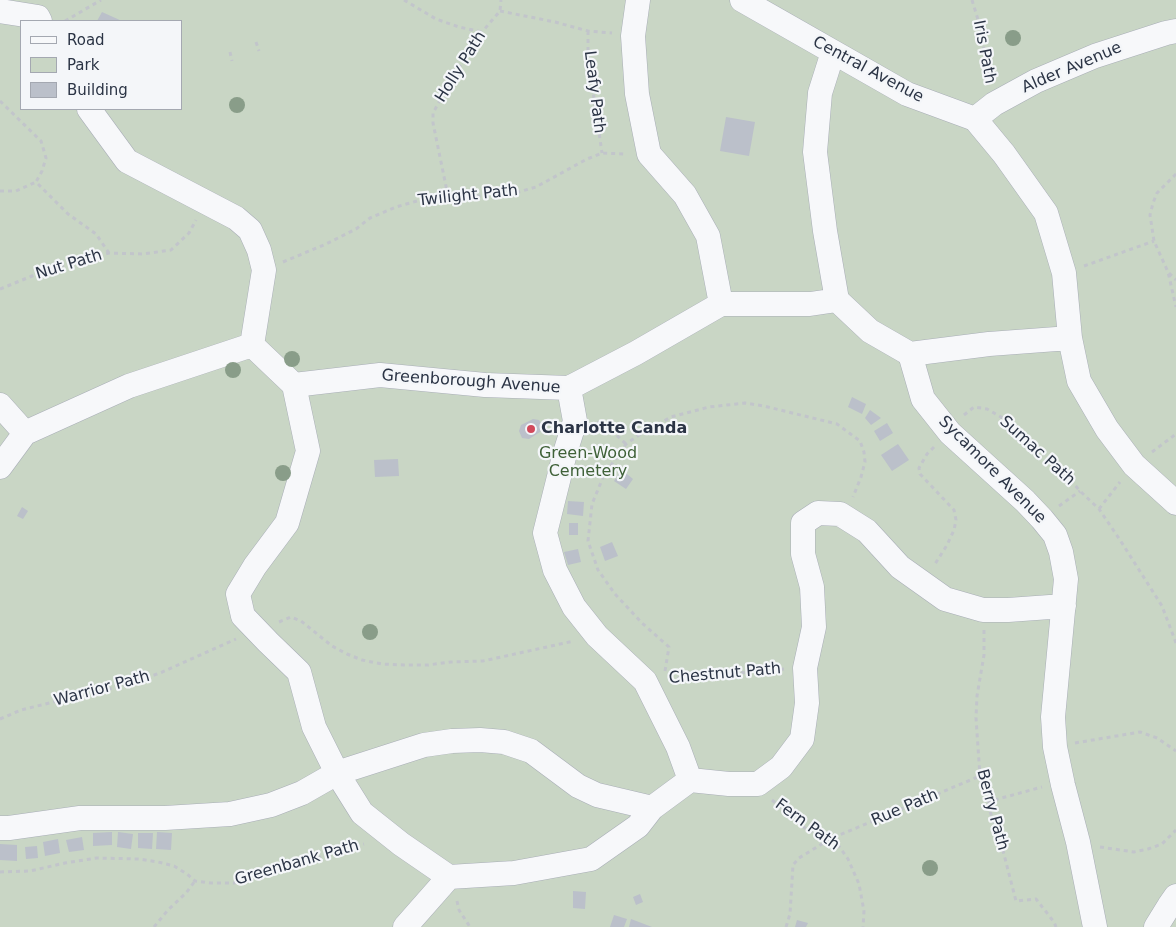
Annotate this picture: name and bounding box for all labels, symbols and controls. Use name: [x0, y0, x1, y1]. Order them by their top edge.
street label: Iris Path: [968, 19, 1000, 85]
legend: [20, 20, 182, 110]
street label: Holly Path: [432, 28, 490, 106]
text: Road: [67, 31, 105, 49]
street label: Central Avenue: [809, 33, 927, 107]
street label: Alder Avenue: [1019, 38, 1125, 98]
street label: Leafy Path: [579, 49, 609, 135]
text: Park: [67, 56, 99, 74]
text: Building: [67, 81, 128, 99]
street label: Twilight Path: [417, 181, 519, 211]
street label: Nut Path: [33, 246, 105, 284]
street label: Greenborough Avenue: [381, 366, 561, 398]
street label: Sycamore Avenue: [934, 412, 1050, 528]
street label: Sumac Path: [995, 412, 1079, 490]
place label: Charlotte Canda: [541, 419, 687, 439]
marker: Charlotte Canda: [525, 423, 537, 435]
park label: Green-Wood Cemetery: [539, 444, 637, 482]
street label: Chestnut Path: [668, 660, 782, 688]
street label: Warrior Path: [52, 667, 152, 711]
street label: Berry Path: [972, 767, 1012, 853]
street label: Rue Path: [869, 785, 941, 831]
street label: Fern Path: [771, 795, 843, 855]
street label: Greenbank Path: [233, 836, 361, 890]

